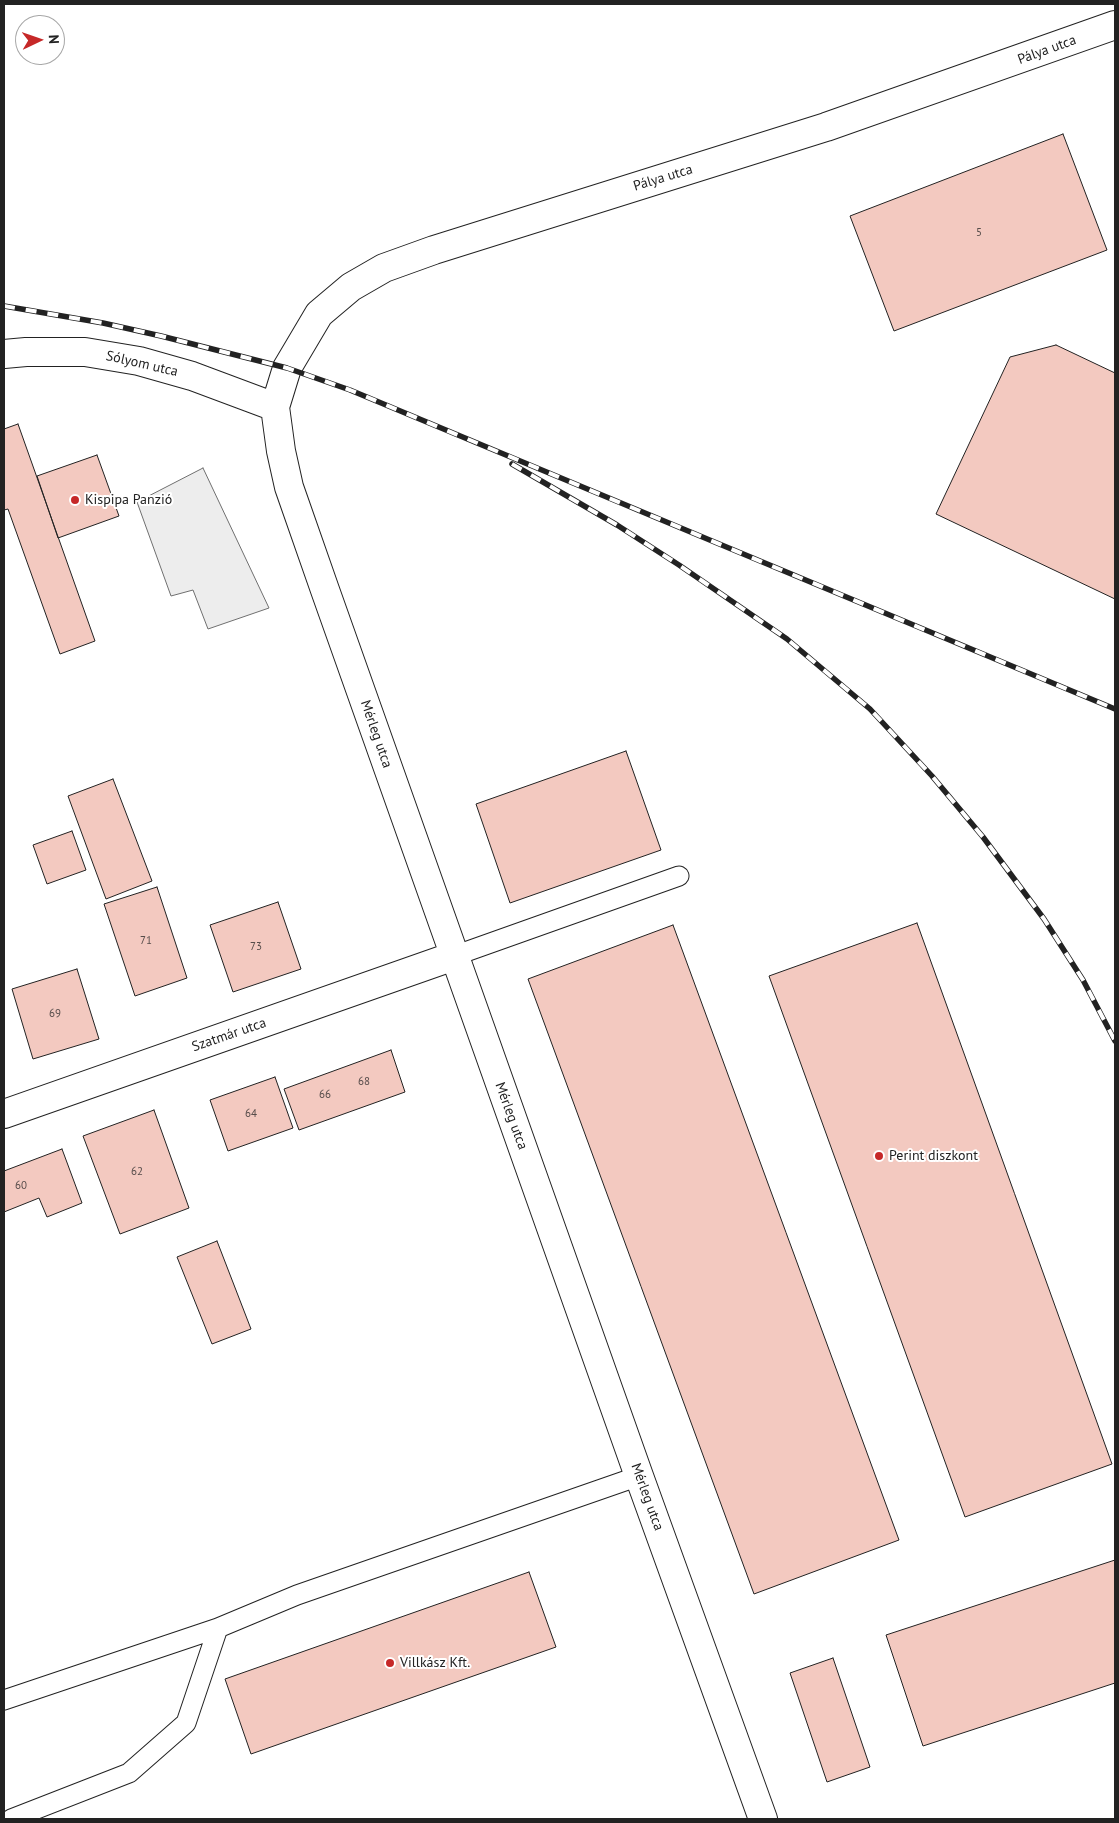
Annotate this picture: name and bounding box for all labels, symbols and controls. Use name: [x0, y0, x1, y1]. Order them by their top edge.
north arrow: [15, 15, 65, 65]
street label: Pálya utca: [1015, 32, 1079, 68]
text: N: [45, 34, 63, 44]
street label: Pálya utca: [631, 161, 695, 195]
house number: 5: [976, 226, 982, 240]
street label: Sólyom utca: [104, 348, 180, 380]
place label: Kispipa Panzió: [85, 492, 172, 508]
marker: Kispipa Panzió: [69, 494, 81, 506]
street label: Mérleg utca: [357, 698, 395, 770]
house number: 71: [140, 934, 152, 948]
house number: 73: [250, 940, 262, 954]
house number: 69: [49, 1007, 61, 1021]
street label: Szatmár utca: [190, 1014, 268, 1056]
house number: 68: [358, 1075, 370, 1089]
street label: Mérleg utca: [491, 1080, 531, 1152]
house number: 66: [319, 1088, 331, 1102]
house number: 64: [245, 1107, 257, 1121]
place label: Perint diszkont: [889, 1148, 978, 1164]
marker: Perint diszkont: [873, 1150, 885, 1162]
house number: 62: [131, 1165, 143, 1179]
house number: 60: [15, 1179, 27, 1193]
street label: Mérleg utca: [627, 1461, 667, 1533]
place label: Villkász Kft.: [400, 1655, 470, 1671]
marker: Villkász Kft.: [384, 1657, 396, 1669]

